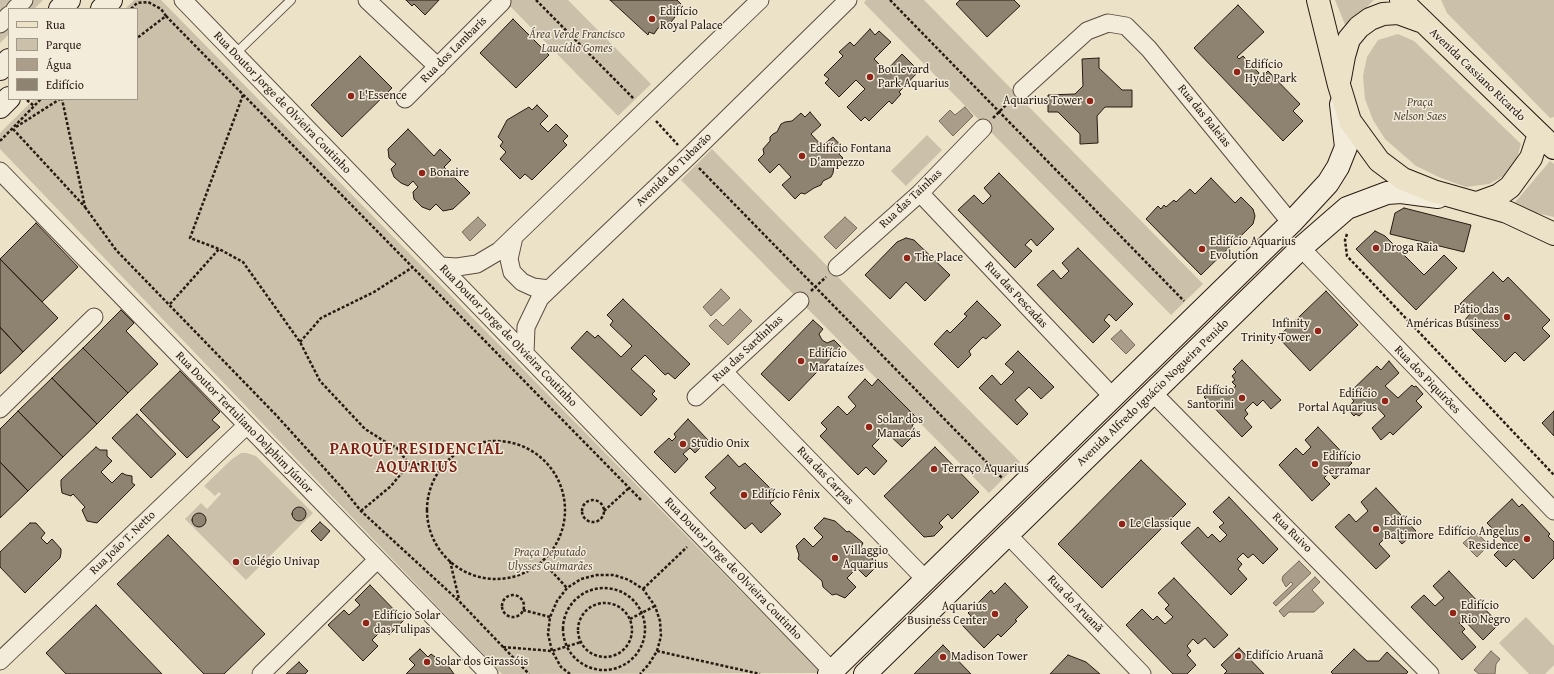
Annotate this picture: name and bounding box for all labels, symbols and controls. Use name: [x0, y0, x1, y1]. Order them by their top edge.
place label: Edifício Royal Palace: [660, 5, 723, 33]
legend: [8, 8, 138, 100]
street label: Rua dos Lambaris: [418, 14, 490, 86]
marker: Edifício Royal Palace: [647, 14, 657, 24]
text: Rua: [46, 16, 65, 33]
street label: Avenida Cassiano Ricardo: [1426, 25, 1528, 125]
park label: Área Verde Francisco Laucídio Gomes: [529, 28, 625, 56]
street label: Rua Doutor Jorge de Olvieira Coutinho: [210, 29, 354, 177]
text: Parque: [46, 36, 81, 53]
text: Água: [46, 56, 71, 73]
place label: Edifício Hyde Park: [1245, 58, 1297, 86]
place label: Boulevard Park Aquarius: [878, 63, 949, 91]
marker: Edifício Hyde Park: [1232, 67, 1242, 77]
marker: Boulevard Park Aquarius: [865, 72, 875, 82]
text: Edifício: [46, 76, 84, 93]
street label: Rua das Baleias: [1174, 82, 1234, 150]
place label: L'Essence: [359, 89, 407, 103]
marker: L'Essence: [346, 91, 356, 101]
place label: Aquarius Tower: [1003, 94, 1082, 108]
marker: Aquarius Tower: [1085, 96, 1095, 106]
park label: Praça Nelson Saes: [1393, 96, 1447, 124]
street label: Avenida do Tubarão: [633, 130, 715, 210]
place label: Edifício Fontana D'ampezzo: [810, 142, 891, 170]
marker: Edifício Fontana D'ampezzo: [797, 151, 807, 161]
place label: Bonaire: [430, 166, 469, 180]
street label: Rua das Tainhas: [877, 166, 945, 232]
marker: Bonaire: [417, 168, 427, 178]
place label: Edifício Aquarius Evolution: [1210, 235, 1296, 263]
place label: Droga Raia: [1384, 241, 1438, 255]
marker: Droga Raia: [1371, 243, 1381, 253]
marker: Edifício Aquarius Evolution: [1197, 244, 1207, 254]
place label: The Place: [915, 251, 963, 265]
marker: The Place: [902, 253, 912, 263]
street label: Rua das Pescadas: [981, 259, 1051, 331]
street label: Rua Doutor Jorge de Olvieira Coutinho: [436, 262, 580, 410]
place label: Pátio das Américas Business: [1406, 303, 1499, 331]
marker: Pátio das Américas Business: [1502, 312, 1512, 322]
street label: Rua das Sardinhas: [710, 313, 786, 385]
street label: Avenida Alfredo Ignácio Nogueira Penido: [1074, 316, 1232, 470]
place label: Infinity Trinity Tower: [1241, 317, 1310, 345]
marker: Infinity Trinity Tower: [1313, 326, 1323, 336]
street label: Rua dos Piquirões: [1391, 343, 1463, 417]
place label: Edifício Marataízes: [809, 347, 864, 375]
street label: Rua Doutor Tertuliano Delphim Júnior: [172, 349, 316, 497]
marker: Edifício Marataízes: [796, 356, 806, 366]
place label: Edifício Santorini: [1187, 384, 1234, 412]
place label: Edifício Portal Aquarius: [1298, 387, 1377, 415]
marker: Edifício Santorini: [1237, 393, 1247, 403]
marker: Edifício Portal Aquarius: [1380, 396, 1390, 406]
place label: Solar dos Manacás: [877, 413, 923, 441]
marker: Solar dos Manacás: [864, 422, 874, 432]
place label: Studio Onix: [691, 437, 750, 451]
marker: Studio Onix: [678, 439, 688, 449]
district label: PARQUE RESIDENCIAL AQUARIUS: [330, 440, 504, 478]
street label: Rua das Carpas: [794, 444, 856, 508]
place label: Edifício Serramar: [1323, 450, 1370, 478]
marker: Edifício Serramar: [1310, 459, 1320, 469]
place label: Terraço Aquarius: [942, 462, 1029, 476]
marker: Terraço Aquarius: [929, 464, 939, 474]
place label: Edifício Fênix: [752, 488, 820, 502]
marker: Edifício Fênix: [739, 490, 749, 500]
street label: Rua Doutor Jorge de Olvieira Coutinho: [661, 495, 805, 643]
street label: Rua João T. Netto: [87, 508, 159, 578]
street label: Rua Ruivo: [1269, 510, 1315, 556]
place label: Edifício Baltimore: [1384, 515, 1434, 543]
place label: Le Classique: [1130, 517, 1191, 531]
marker: Le Classique: [1117, 519, 1127, 529]
marker: Edifício Baltimore: [1371, 524, 1381, 534]
place label: Edifício Angelus Residence: [1438, 525, 1519, 553]
marker: Edifício Angelus Residence: [1522, 534, 1532, 544]
place label: Villaggio Aquarius: [843, 544, 888, 572]
park label: Praça Deputado Ulysses Guimarães: [507, 546, 593, 574]
marker: Villaggio Aquarius: [830, 553, 840, 563]
place label: Colégio Univap: [244, 555, 320, 569]
marker: Colégio Univap: [231, 557, 241, 567]
street label: Rua do Aruanã: [1044, 572, 1106, 636]
place label: Edifício Rio Negro: [1461, 599, 1510, 627]
place label: Aquarius Business Center: [907, 600, 987, 628]
marker: Edifício Rio Negro: [1448, 608, 1458, 618]
place label: Edifício Solar das Tulipas: [374, 609, 440, 637]
marker: Aquarius Business Center: [990, 609, 1000, 619]
marker: Edifício Solar das Tulipas: [361, 618, 371, 628]
place label: Edifício Aruanã: [1246, 649, 1323, 663]
place label: Madison Tower: [951, 650, 1028, 664]
marker: Edifício Aruanã: [1233, 651, 1243, 661]
marker: Madison Tower: [938, 652, 948, 662]
place label: Solar dos Girassóis: [435, 655, 528, 669]
marker: Solar dos Girassóis: [422, 657, 432, 667]

